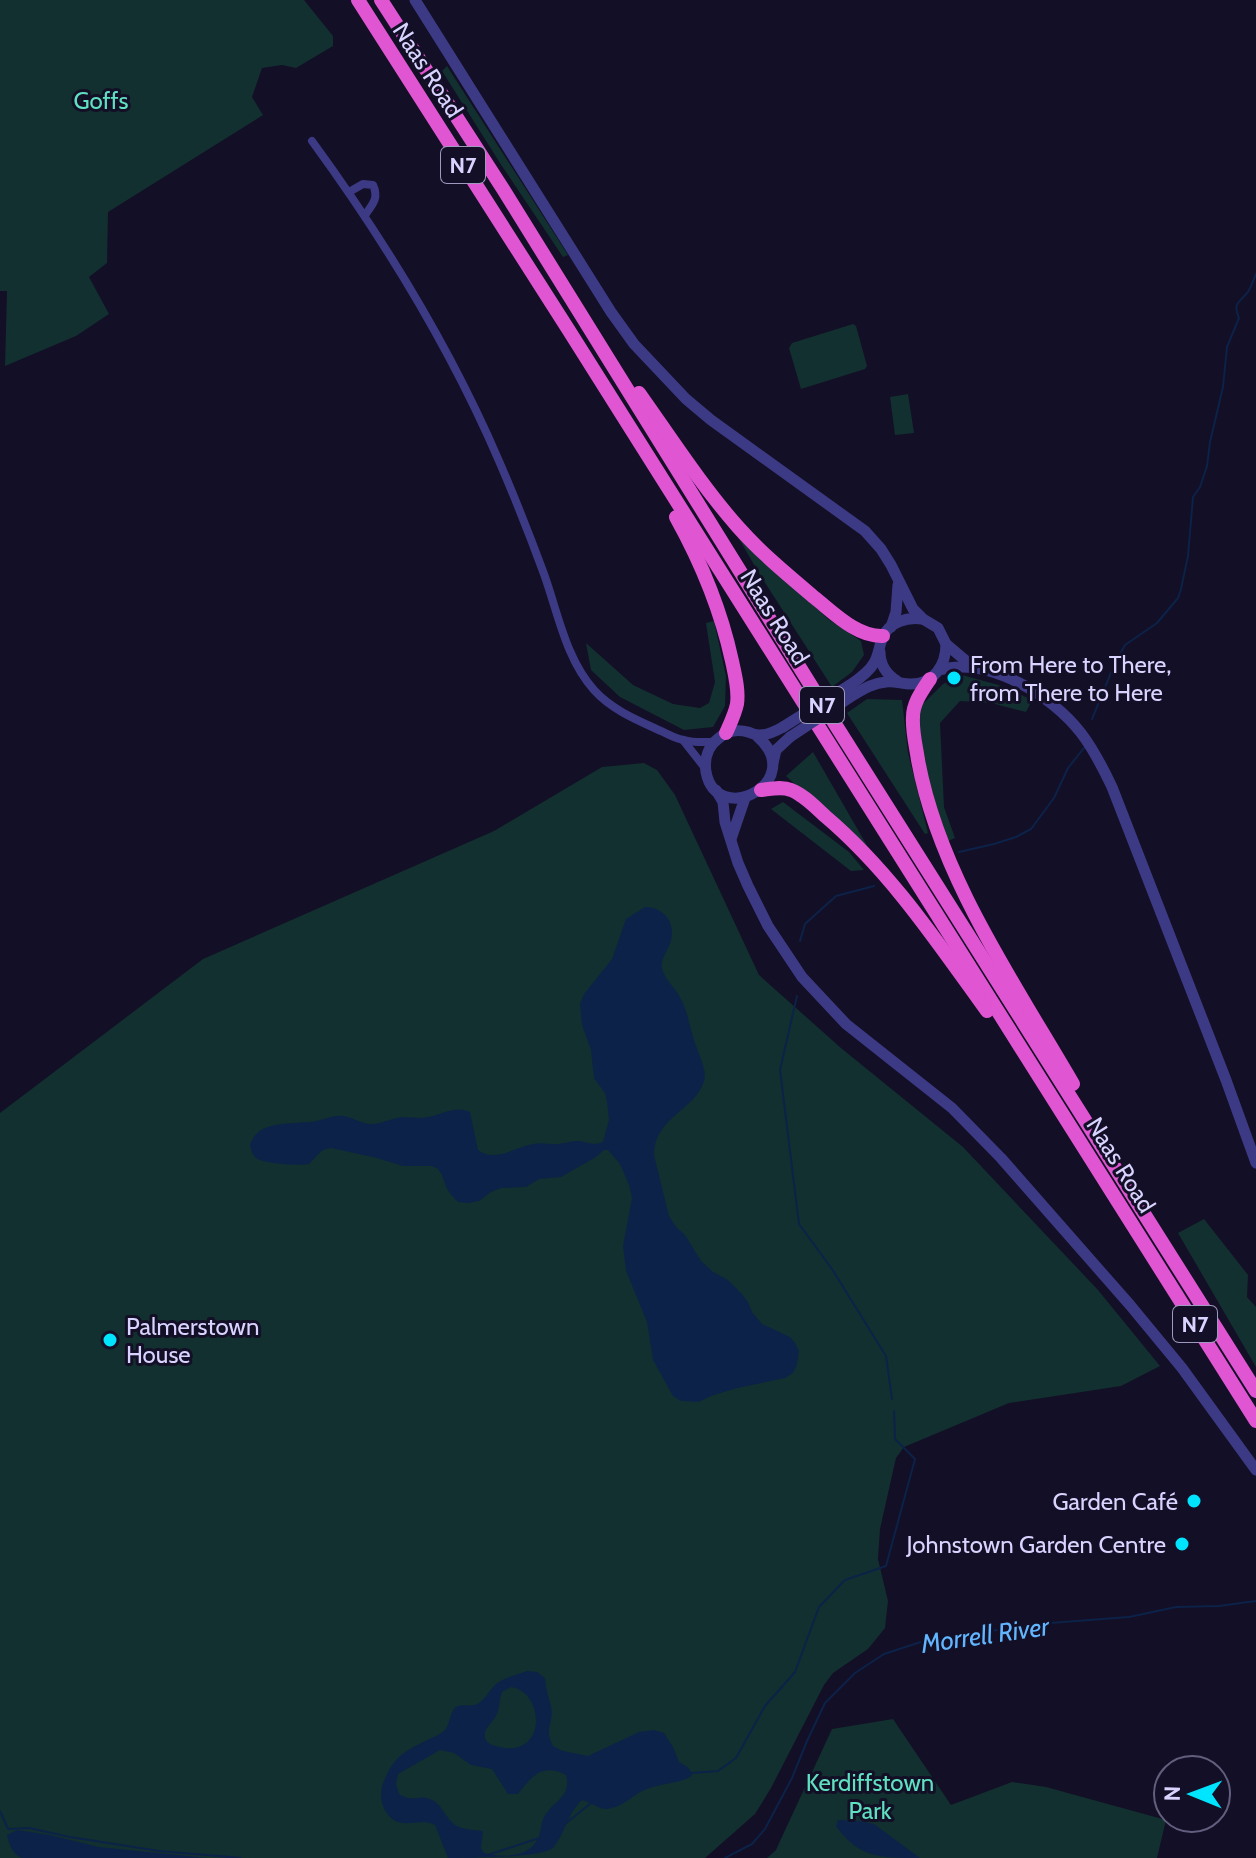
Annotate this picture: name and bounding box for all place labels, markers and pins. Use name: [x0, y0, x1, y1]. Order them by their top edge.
place label: From Here to There, from There to Here: [970, 650, 1172, 707]
marker: From Here to There, from There to Here: [945, 669, 963, 687]
place label: Palmerstown House: [126, 1312, 259, 1369]
marker: Palmerstown House: [101, 1331, 119, 1349]
place label: Garden Café: [1052, 1487, 1178, 1516]
marker: Garden Café: [1185, 1492, 1203, 1510]
place label: Johnstown Garden Centre: [905, 1530, 1166, 1559]
marker: Johnstown Garden Centre: [1173, 1535, 1191, 1553]

